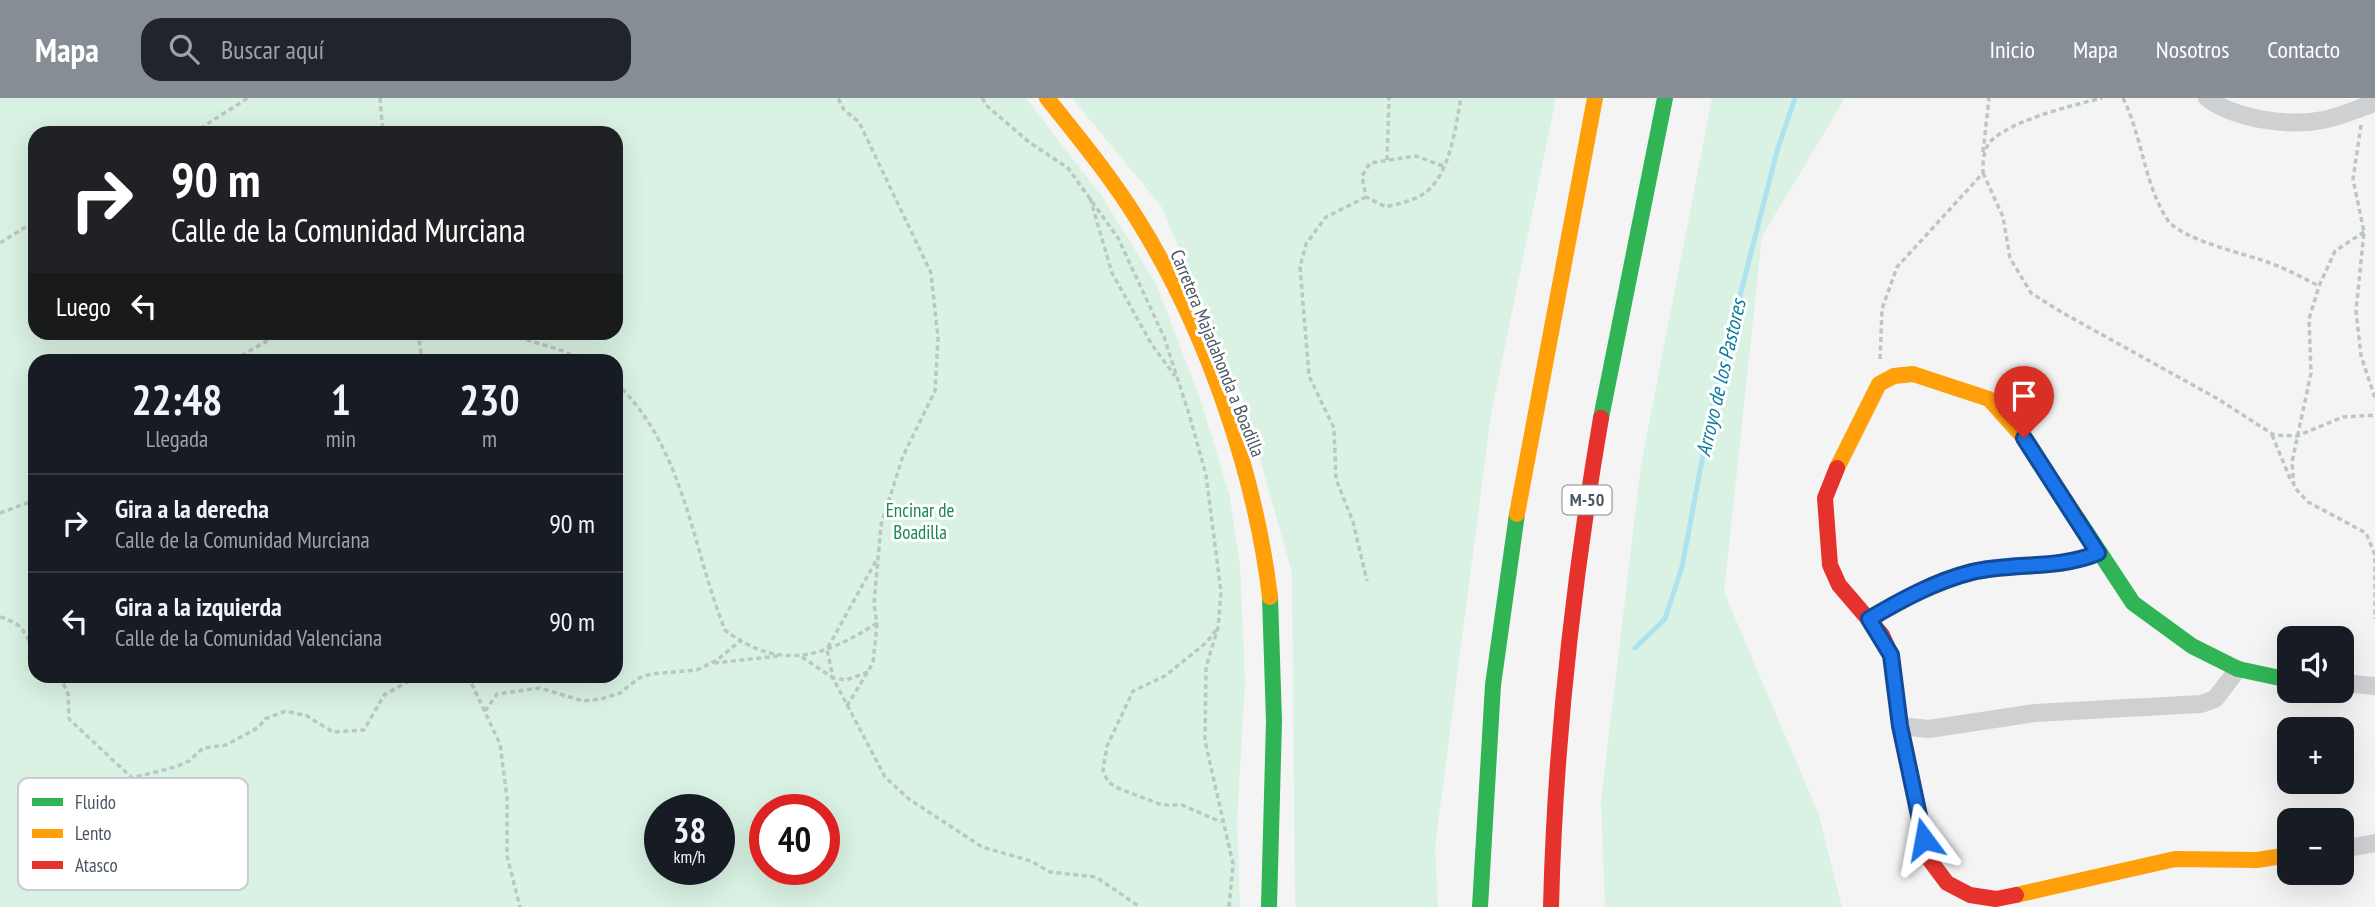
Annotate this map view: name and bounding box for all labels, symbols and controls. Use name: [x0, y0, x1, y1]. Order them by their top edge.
search box: [141, 18, 631, 81]
text: Mapa: [35, 28, 99, 71]
icon: search: [165, 30, 203, 68]
text: Buscar aquí: [221, 33, 324, 66]
text: Inicio: [1989, 34, 2035, 65]
text: Mapa: [2073, 34, 2118, 65]
text: Nosotros: [2156, 34, 2229, 65]
text: Contacto: [2267, 34, 2340, 65]
text: 90 m: [171, 147, 260, 211]
icon: right: [56, 154, 147, 245]
text: Calle de la Comunidad Murciana: [171, 209, 525, 251]
street label: Carretera Majadahonda a Boadilla: [1165, 246, 1271, 460]
icon: left: [125, 287, 163, 325]
text: Luego: [56, 290, 111, 323]
water label: Arroyo de los Pastores: [1689, 295, 1752, 459]
pin: [1994, 366, 2054, 438]
text: 22:48: [131, 372, 222, 427]
text: 1: [331, 372, 351, 427]
text: 230: [459, 372, 520, 427]
icon: arrive: [2005, 377, 2043, 415]
text: Llegada: [146, 424, 208, 453]
text: min: [326, 424, 356, 453]
text: m: [482, 424, 497, 453]
road number: M-50: [1562, 486, 1612, 514]
text: Gira a la derecha: [115, 492, 269, 525]
park label: Encinar de Boadilla: [886, 498, 954, 544]
icon: right: [56, 504, 94, 542]
text: 90 m: [549, 507, 595, 540]
text: Calle de la Comunidad Murciana: [115, 525, 370, 554]
text: Gira a la izquierda: [115, 590, 282, 623]
icon: left: [56, 602, 94, 640]
text: 90 m: [549, 605, 595, 638]
text: Calle de la Comunidad Valenciana: [115, 623, 382, 652]
map controls: [2277, 626, 2354, 885]
button: sound: [2277, 626, 2354, 703]
button: +: [2277, 717, 2354, 794]
legend: [18, 778, 248, 890]
text: Fluido: [75, 790, 116, 814]
speed limit sign: 40: [749, 794, 840, 885]
position arrow: [1887, 802, 1961, 876]
text: 38: [673, 807, 706, 853]
button: −: [2277, 808, 2354, 885]
text: Lento: [75, 821, 112, 845]
text: km/h: [674, 845, 705, 868]
text: Atasco: [75, 853, 118, 877]

